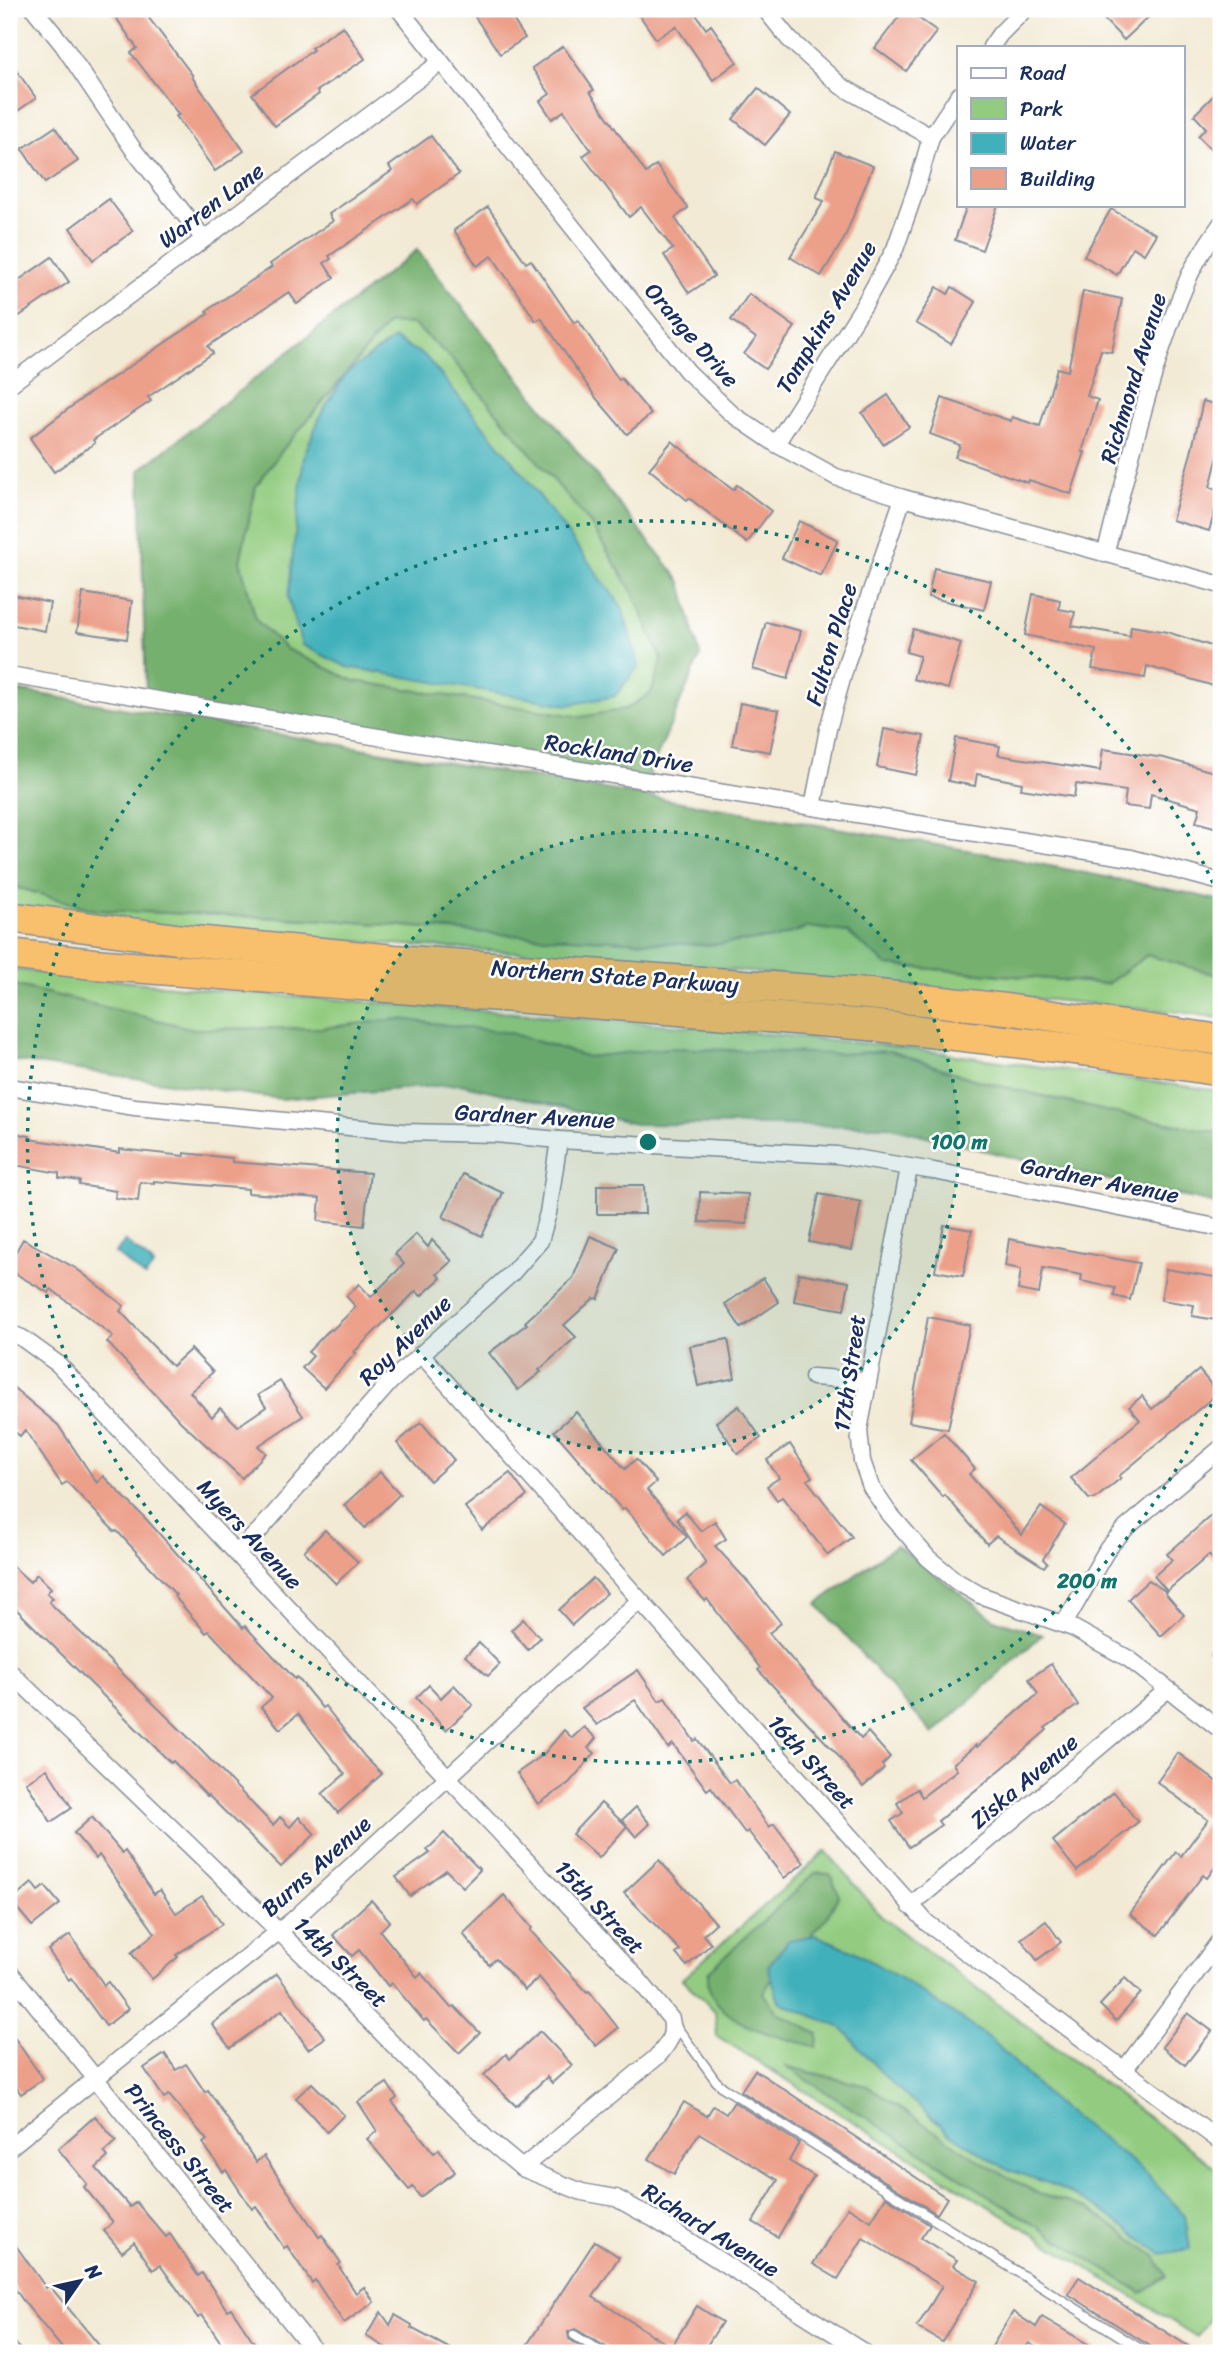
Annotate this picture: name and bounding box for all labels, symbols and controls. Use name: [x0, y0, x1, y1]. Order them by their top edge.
legend: [957, 46, 1184, 206]
text: Road: [1020, 54, 1067, 92]
text: Park: [1020, 90, 1063, 128]
text: Water: [1020, 124, 1077, 162]
street label: Warren Lane: [149, 151, 274, 259]
text: Building: [1020, 160, 1096, 198]
street label: Tompkins Avenue: [764, 232, 889, 402]
street label: Orange Drive: [634, 273, 750, 398]
street label: Richmond Avenue: [1088, 287, 1179, 469]
street label: Fulton Place: [793, 577, 870, 711]
street label: Rockland Drive: [542, 722, 696, 786]
street label: Northern State Parkway: [490, 947, 740, 1006]
street label: Gardner Avenue: [454, 1092, 616, 1141]
text: 100 m: [930, 1123, 988, 1161]
centre of rings: [636, 1130, 660, 1154]
street label: Gardner Avenue: [1017, 1145, 1183, 1216]
street label: Roy Avenue: [349, 1285, 462, 1396]
street label: 17th Street: [821, 1312, 878, 1434]
street label: Myers Avenue: [186, 1469, 313, 1600]
text: 200 m: [1056, 1562, 1118, 1600]
street label: 16th Street: [757, 1705, 866, 1820]
street label: Ziska Avenue: [960, 1723, 1088, 1840]
street label: Burns Avenue: [252, 1805, 381, 1928]
street label: 15th Street: [544, 1850, 655, 1965]
street label: 14th Street: [284, 1906, 398, 2018]
street label: Princess Street: [114, 2073, 246, 2223]
street label: Richard Avenue: [634, 2172, 788, 2289]
north arrow: [46, 2246, 116, 2316]
text: N: [76, 2256, 112, 2287]

